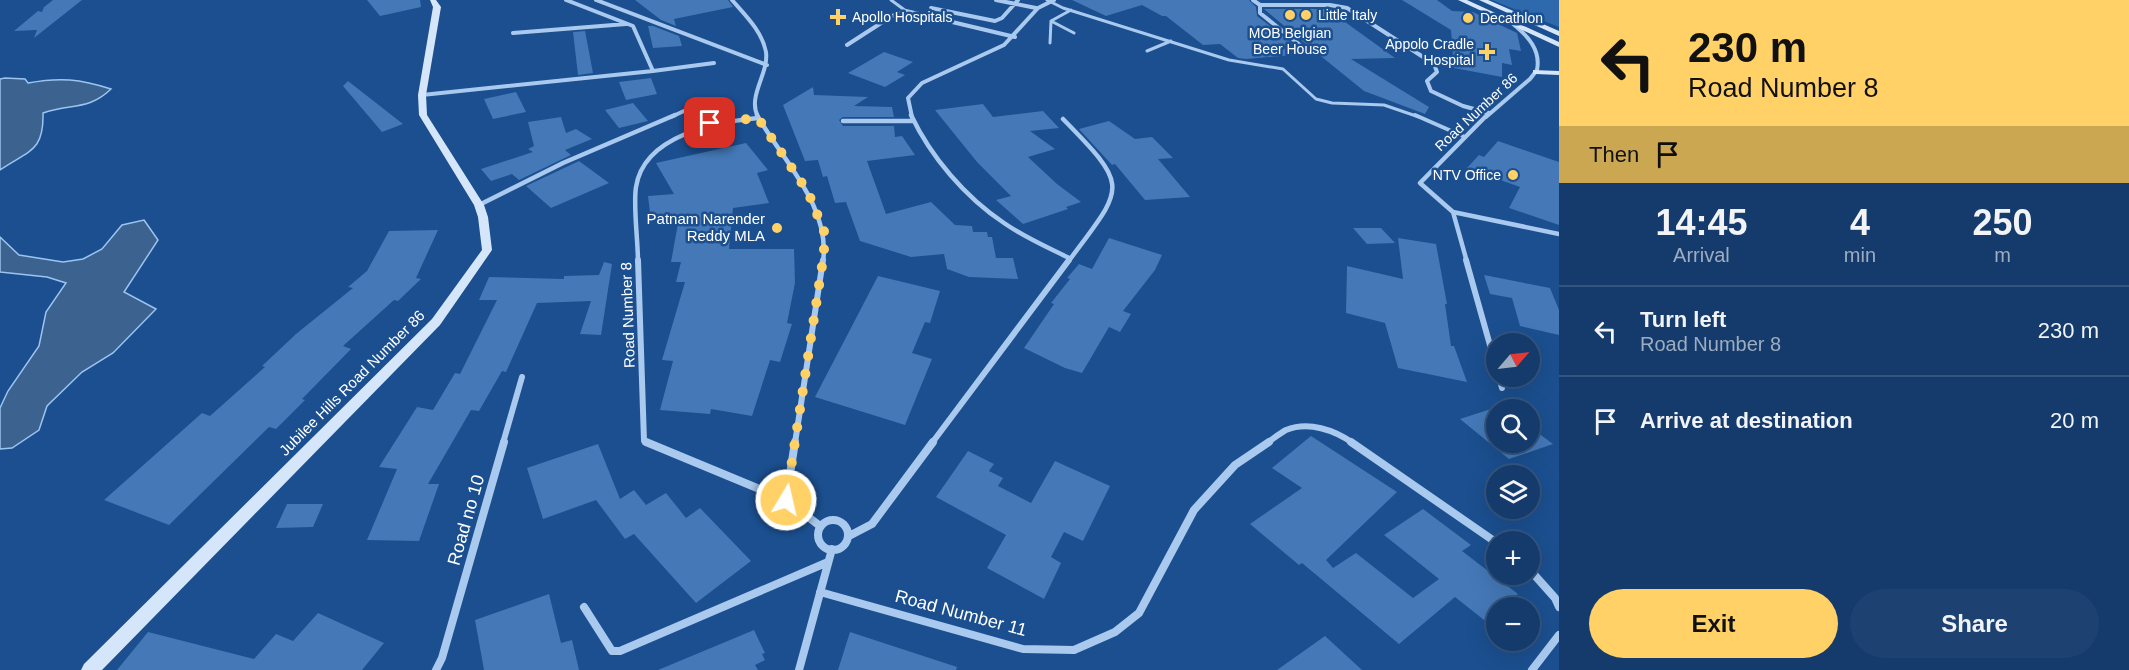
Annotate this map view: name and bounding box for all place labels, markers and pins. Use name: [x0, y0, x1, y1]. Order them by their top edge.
place label: Little Italy: [1318, 7, 1377, 23]
marker: Apollo Hospitals: [829, 8, 847, 26]
marker: MOB Belgian Beer House: [1283, 8, 1297, 22]
marker: Little Italy: [1299, 8, 1313, 22]
place label: Apollo Hospitals: [852, 9, 952, 25]
place label: Decathlon: [1480, 10, 1543, 26]
marker: Decathlon: [1461, 11, 1475, 25]
place label: MOB Belgian Beer House: [1249, 25, 1331, 57]
place label: Appolo Cradle Hospital: [1385, 36, 1474, 68]
marker: Appolo Cradle Hospital: [1478, 43, 1496, 61]
pin: [684, 97, 735, 148]
place label: NTV Office: [1433, 167, 1501, 183]
marker: NTV Office: [1506, 168, 1520, 182]
place label: Patnam Narender Reddy MLA: [647, 210, 765, 244]
marker: Patnam Narender Reddy MLA: [770, 221, 784, 235]

